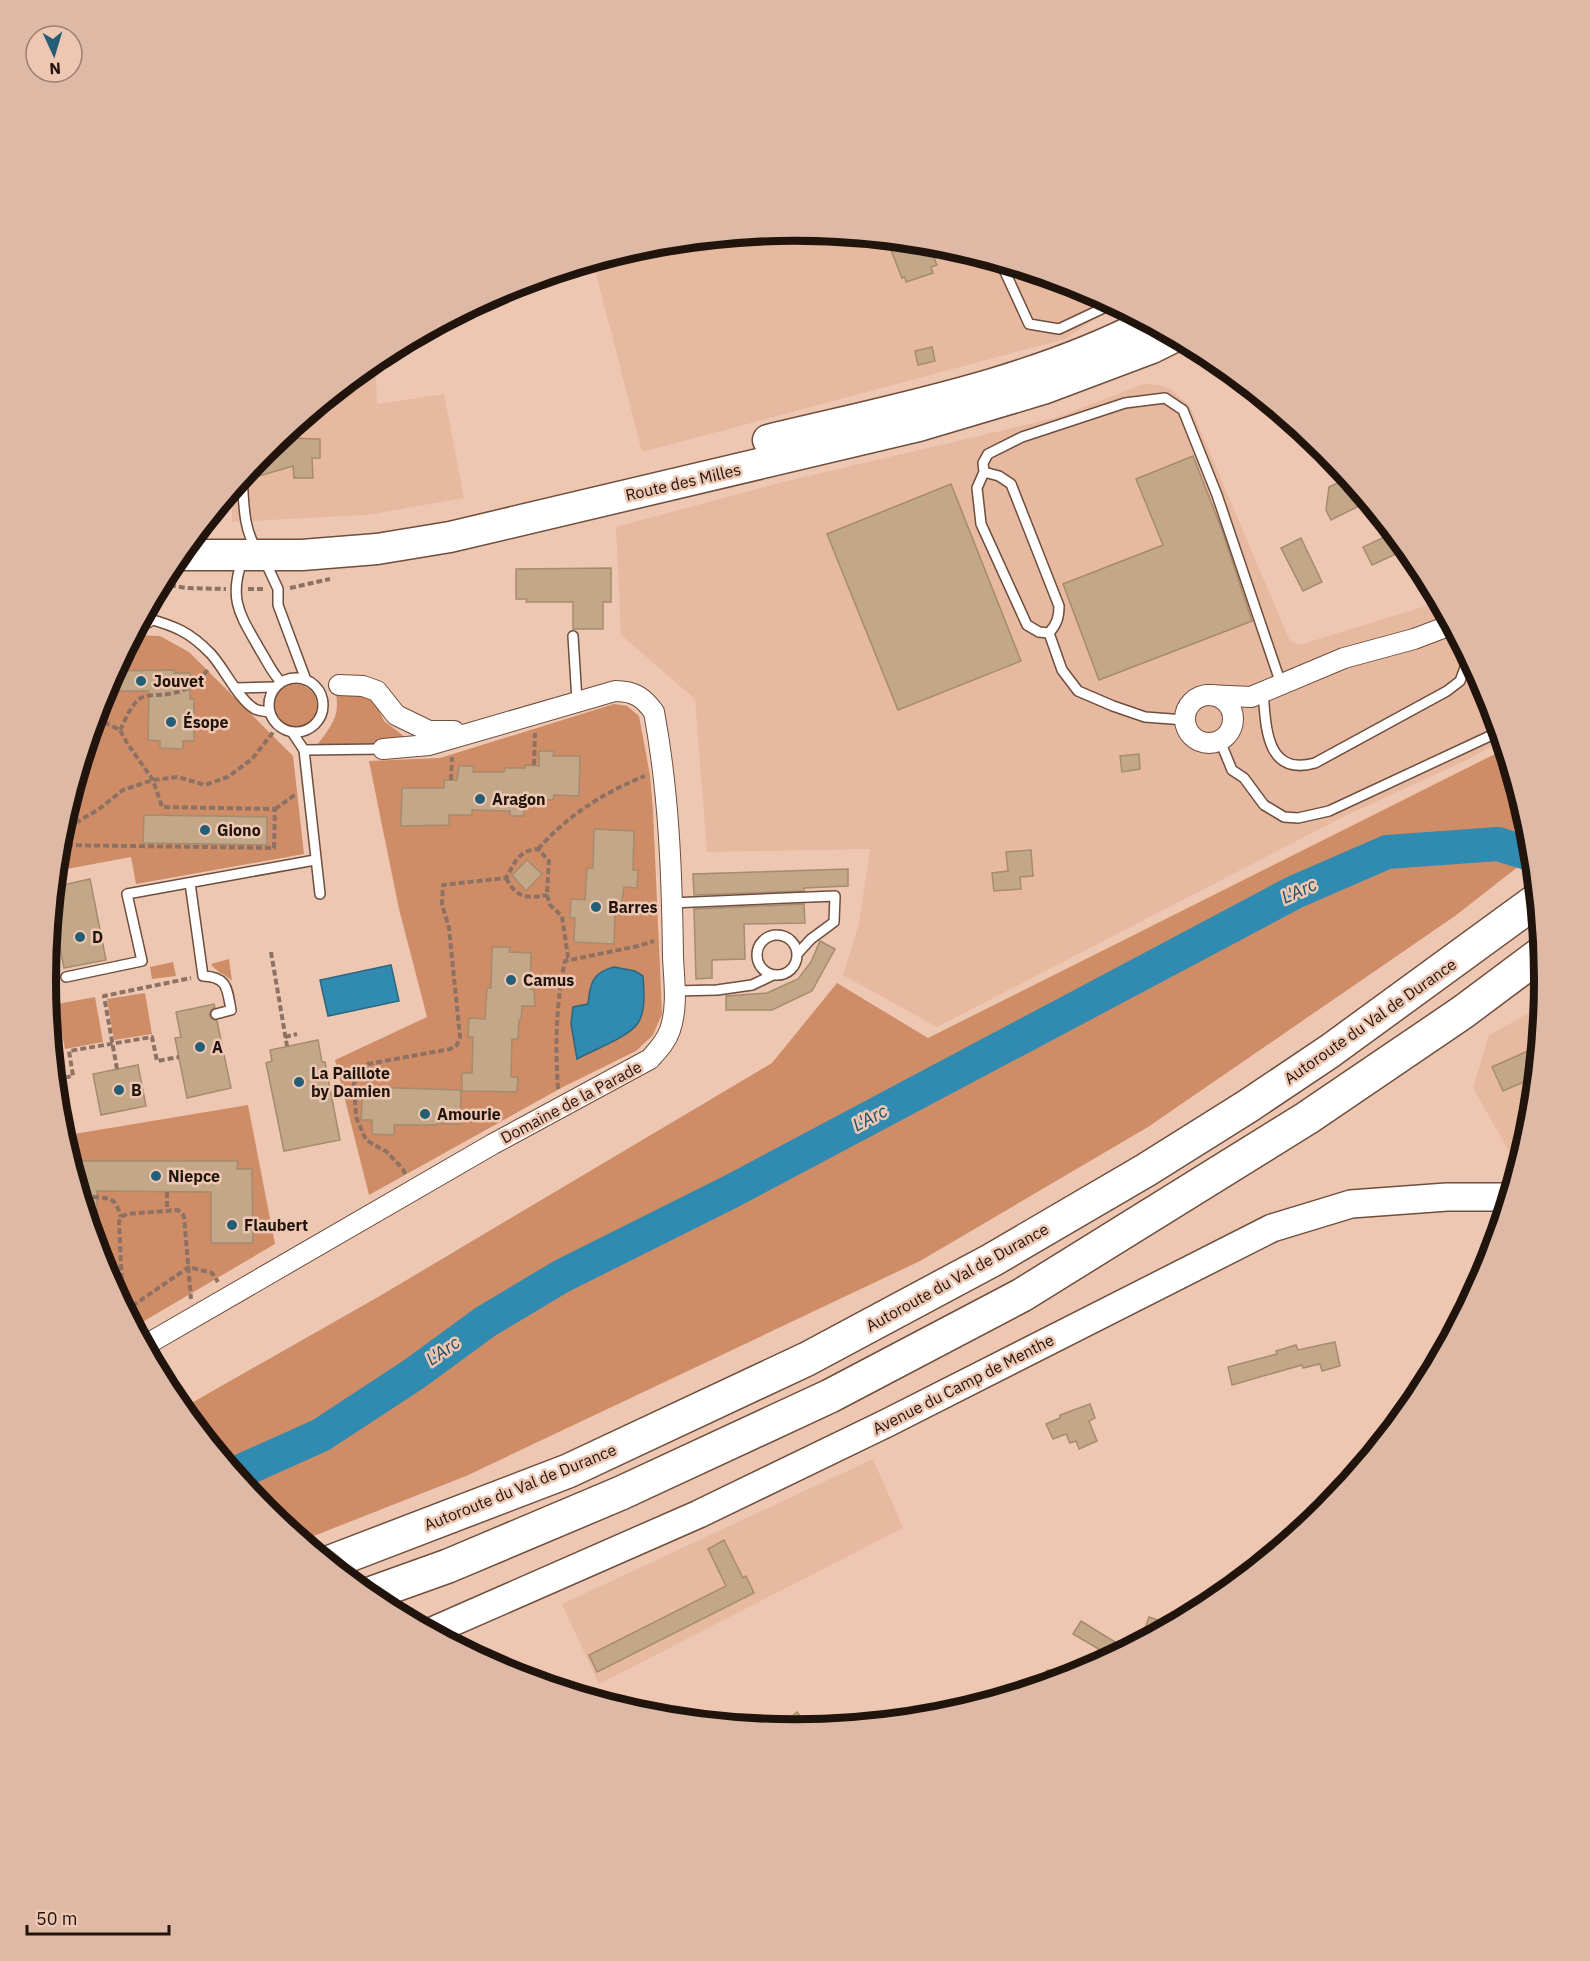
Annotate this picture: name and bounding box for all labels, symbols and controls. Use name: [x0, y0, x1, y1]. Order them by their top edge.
north arrow: [24, 24, 84, 84]
text: N: [49, 59, 62, 79]
street label: Route des Milles: [623, 459, 743, 505]
place label: Jouvet: [153, 671, 204, 691]
marker: Jouvet: [134, 674, 148, 688]
place label: Ésope: [183, 711, 229, 732]
marker: Ésope: [164, 715, 178, 729]
place label: Aragon: [492, 789, 546, 809]
marker: Aragon: [473, 792, 487, 806]
place label: Giono: [217, 820, 261, 840]
marker: Giono: [198, 823, 212, 837]
water label: L'Arc: [1278, 872, 1320, 909]
place label: Barres: [608, 897, 658, 917]
marker: Barres: [589, 900, 603, 914]
place label: D: [92, 927, 103, 947]
marker: D: [73, 930, 87, 944]
street label: Autoroute du Val de Durance: [1280, 954, 1460, 1088]
place label: Camus: [523, 970, 574, 990]
marker: Camus: [504, 973, 518, 987]
place label: A: [212, 1037, 223, 1057]
marker: A: [193, 1040, 207, 1054]
street label: Domaine de la Parade: [497, 1056, 645, 1148]
place label: La Paillote by Damien: [311, 1063, 391, 1101]
marker: La Paillote by Damien: [292, 1075, 306, 1089]
place label: B: [131, 1080, 142, 1100]
marker: B: [112, 1083, 126, 1097]
water label: L'Arc: [848, 1099, 891, 1136]
place label: Amourie: [437, 1104, 501, 1124]
marker: Amourie: [418, 1107, 432, 1121]
place label: Niepce: [168, 1166, 220, 1186]
marker: Niepce: [149, 1169, 163, 1183]
place label: Flaubert: [244, 1215, 308, 1235]
marker: Flaubert: [225, 1218, 239, 1232]
street label: Autoroute du Val de Durance: [862, 1218, 1052, 1336]
street label: Avenue du Camp de Menthe: [869, 1329, 1057, 1439]
water label: L'Arc: [421, 1331, 464, 1370]
street label: Autoroute du Val de Durance: [421, 1439, 619, 1535]
scale bar: [27, 1898, 170, 1936]
text: 50 m: [36, 1907, 78, 1930]

